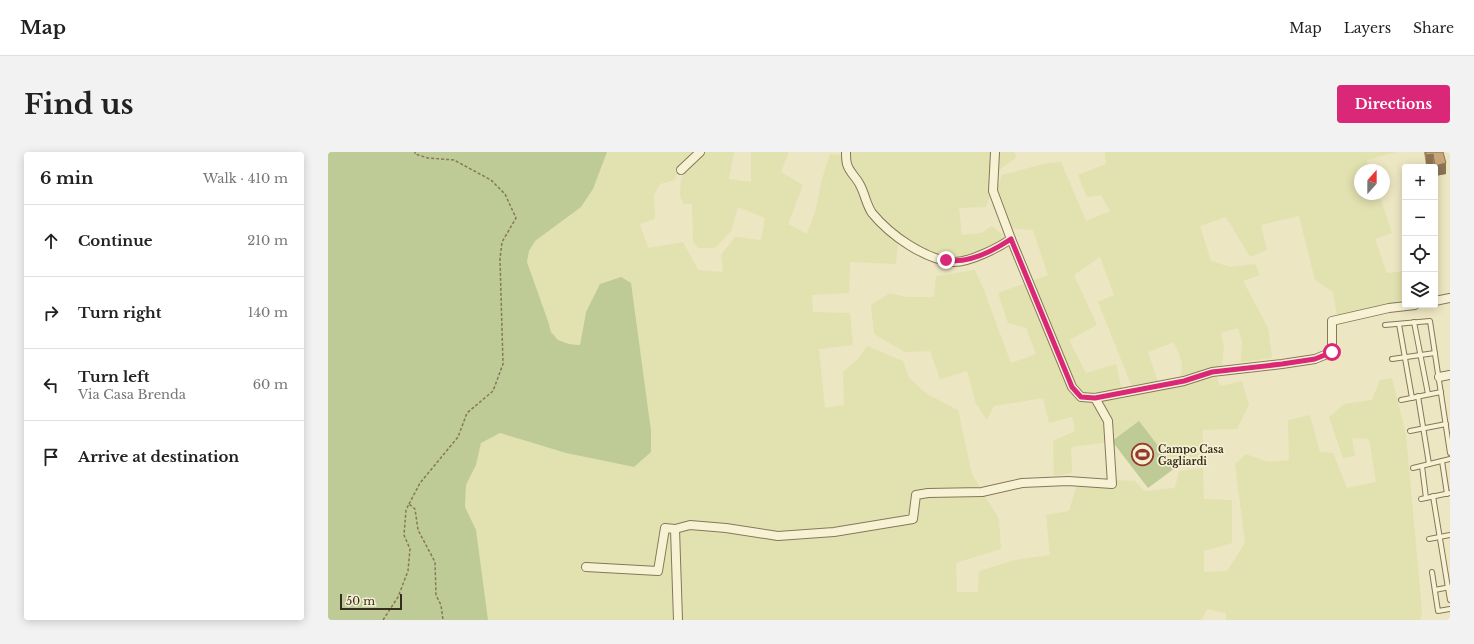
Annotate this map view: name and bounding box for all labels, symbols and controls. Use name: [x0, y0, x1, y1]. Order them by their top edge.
text: Map: [20, 16, 66, 39]
text: Map: [1289, 19, 1322, 37]
text: Layers: [1344, 19, 1391, 37]
text: Share: [1413, 19, 1454, 37]
button: Directions: [1337, 85, 1450, 123]
text: Find us: [24, 87, 134, 122]
north arrow: [1354, 164, 1390, 200]
map controls: [1402, 164, 1438, 308]
button: +: [1402, 164, 1438, 200]
text: 6 min: [40, 168, 93, 189]
text: Walk · 410 m: [203, 170, 288, 187]
button: −: [1402, 200, 1438, 236]
icon: ahead: [40, 230, 62, 252]
text: Continue: [78, 231, 153, 250]
text: 210 m: [247, 232, 288, 249]
button: locate: [1402, 236, 1438, 272]
route end: [937, 251, 955, 269]
button: layers: [1402, 272, 1438, 308]
icon: right: [40, 302, 62, 324]
text: Turn right: [78, 303, 161, 322]
text: 140 m: [248, 304, 288, 321]
route start: [1323, 343, 1341, 361]
text: Turn left: [78, 367, 149, 386]
icon: left: [40, 374, 62, 396]
text: 60 m: [253, 376, 288, 393]
text: Via Casa Brenda: [78, 386, 186, 403]
sports icon: Campo Casa Gagliardi: [1130, 442, 1156, 468]
place label: Campo Casa Gagliardi: [1158, 443, 1224, 468]
icon: arrive: [40, 446, 62, 468]
text: Arrive at destination: [78, 447, 239, 466]
scale bar: [340, 592, 402, 611]
text: 50 m: [346, 594, 375, 608]

